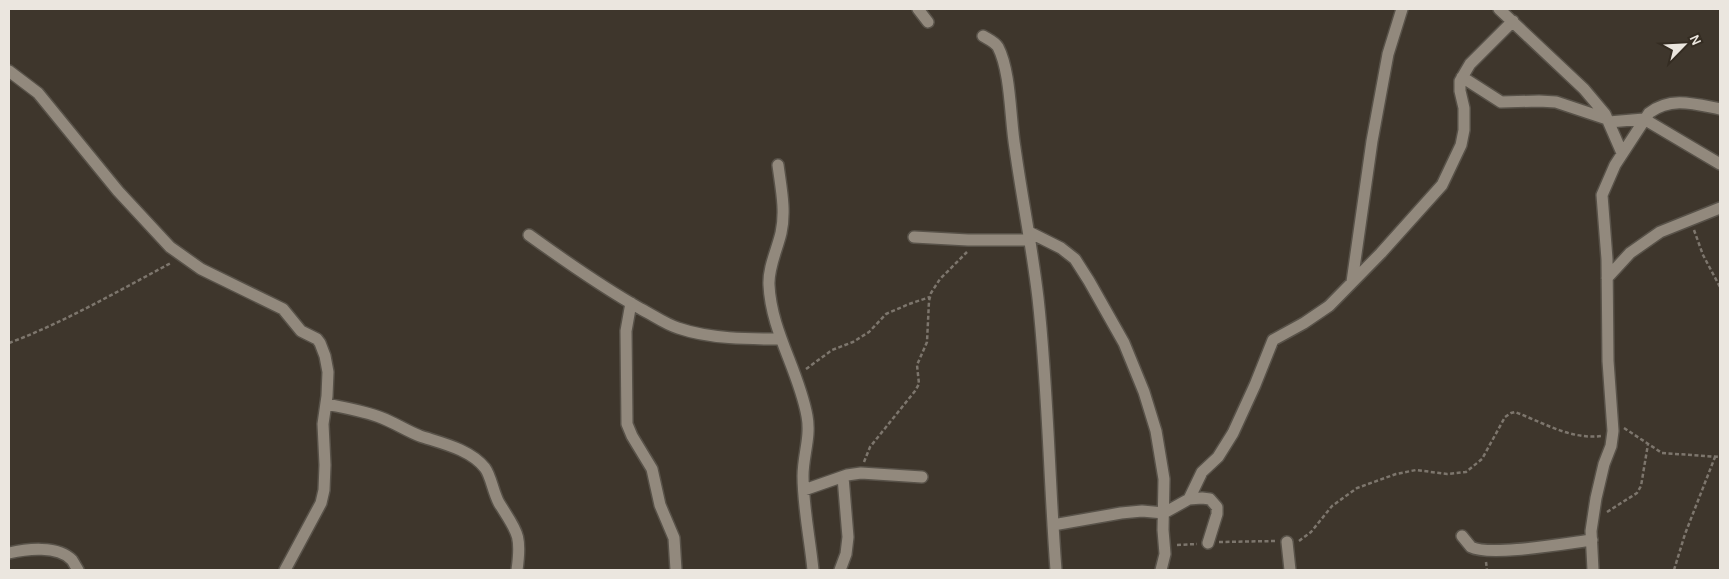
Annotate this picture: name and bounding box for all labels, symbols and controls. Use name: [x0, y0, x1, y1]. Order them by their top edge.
north arrow: [1659, 20, 1709, 70]
text: N: [1686, 32, 1705, 48]

